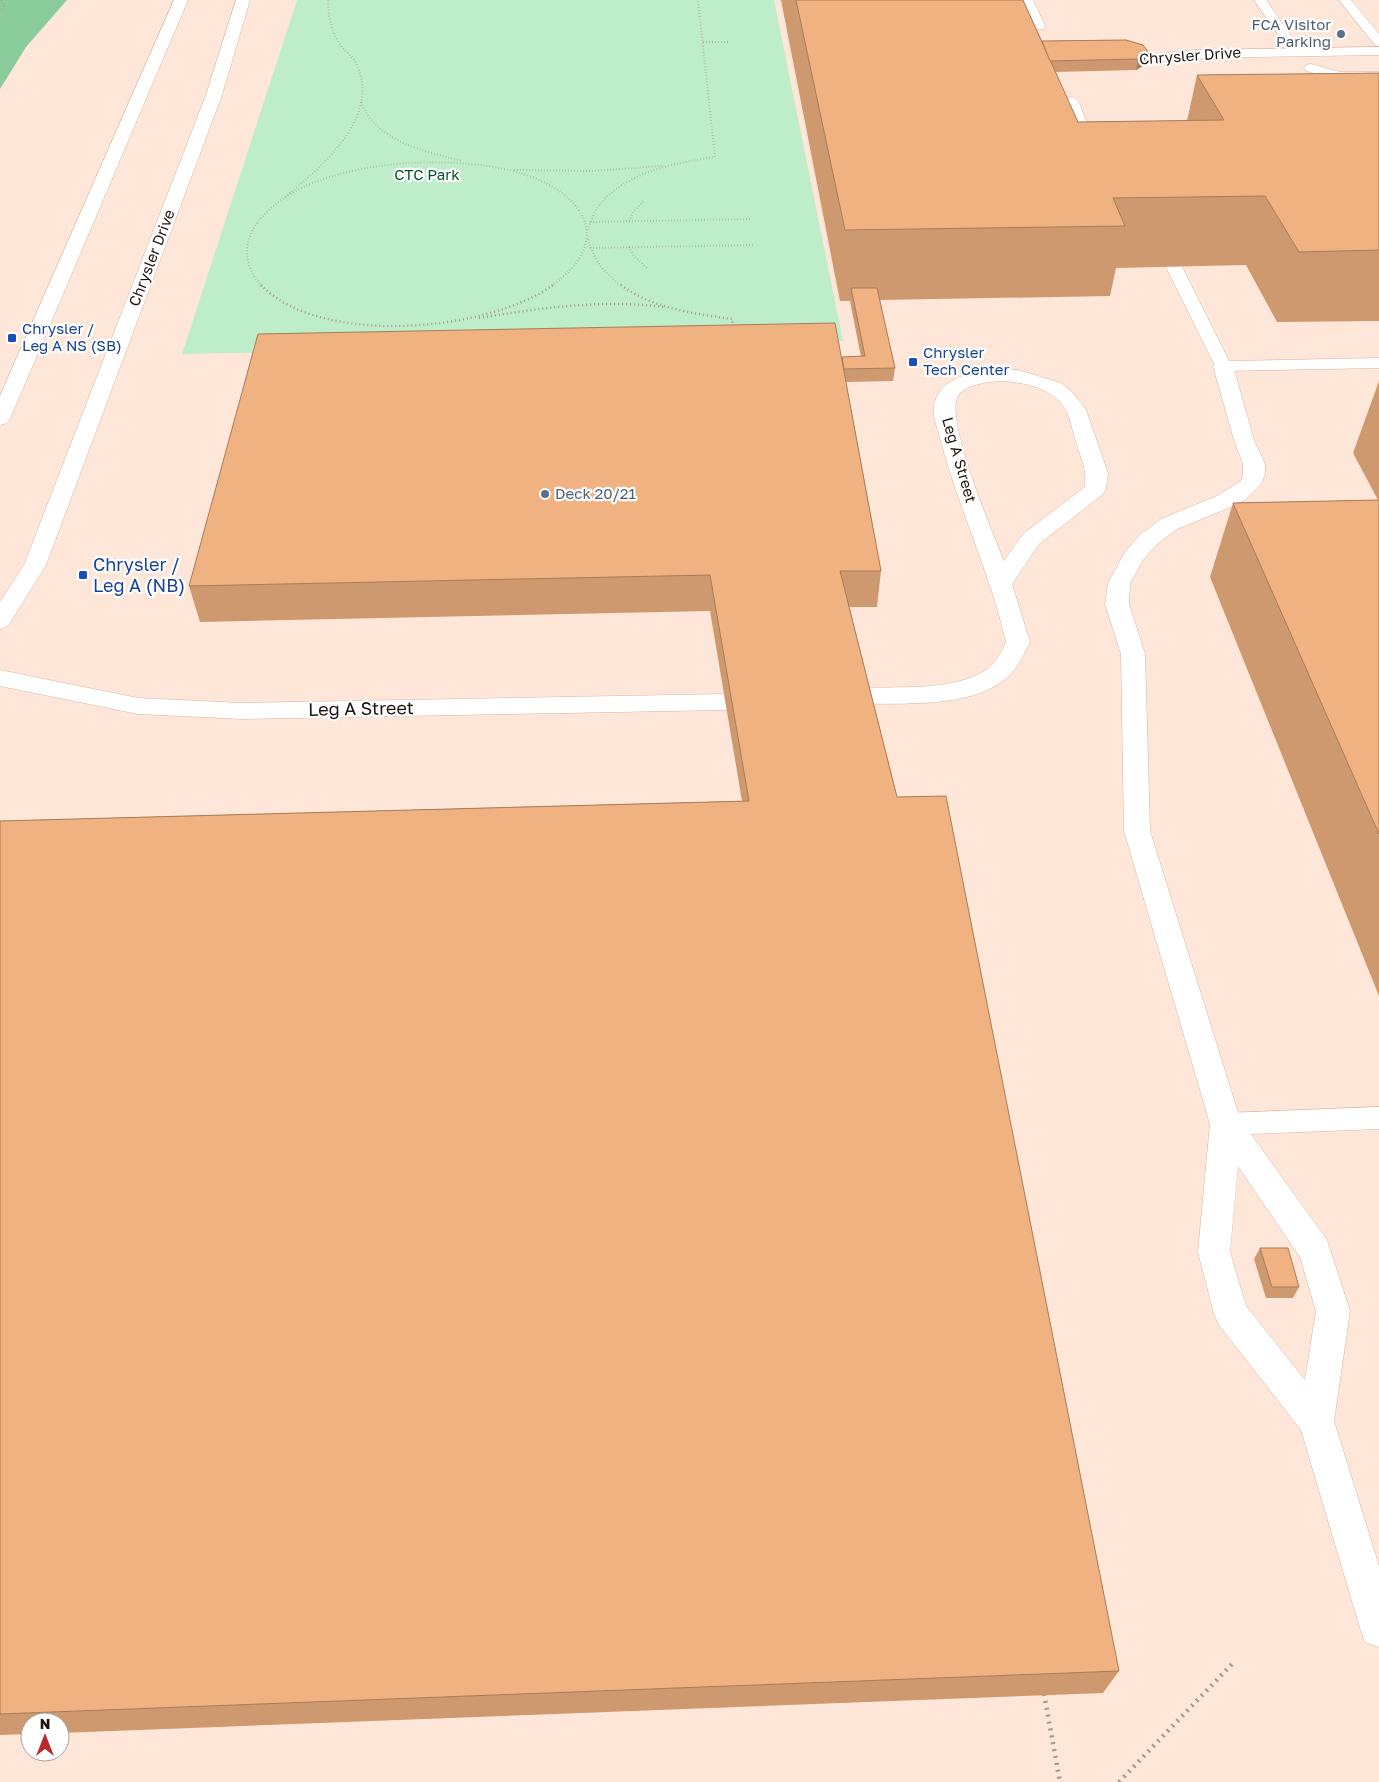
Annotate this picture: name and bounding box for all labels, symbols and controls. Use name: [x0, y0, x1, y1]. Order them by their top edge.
place label: FCA Visitor Parking: [1252, 15, 1331, 50]
marker: FCA Visitor Parking: [1335, 28, 1347, 40]
street label: Chrysler Drive: [1138, 42, 1242, 68]
park label: CTC Park: [394, 165, 460, 183]
street label: Chrysler Drive: [124, 206, 178, 309]
place label: Chrysler / Leg A NS (SB): [22, 319, 122, 354]
marker: Chrysler / Leg A NS (SB): [6, 332, 18, 344]
place label: Chrysler Tech Center: [923, 343, 1009, 378]
marker: Chrysler Tech Center: [907, 356, 919, 368]
street label: Leg A Street: [939, 415, 981, 505]
place label: Deck 20/21: [555, 484, 636, 502]
marker: Deck 20/21: [539, 488, 551, 500]
place label: Chrysler / Leg A (NB): [93, 553, 185, 596]
marker: Chrysler / Leg A (NB): [77, 569, 89, 581]
street label: Leg A Street: [308, 696, 414, 720]
north arrow: [20, 1712, 70, 1762]
text: N: [40, 1715, 50, 1732]

